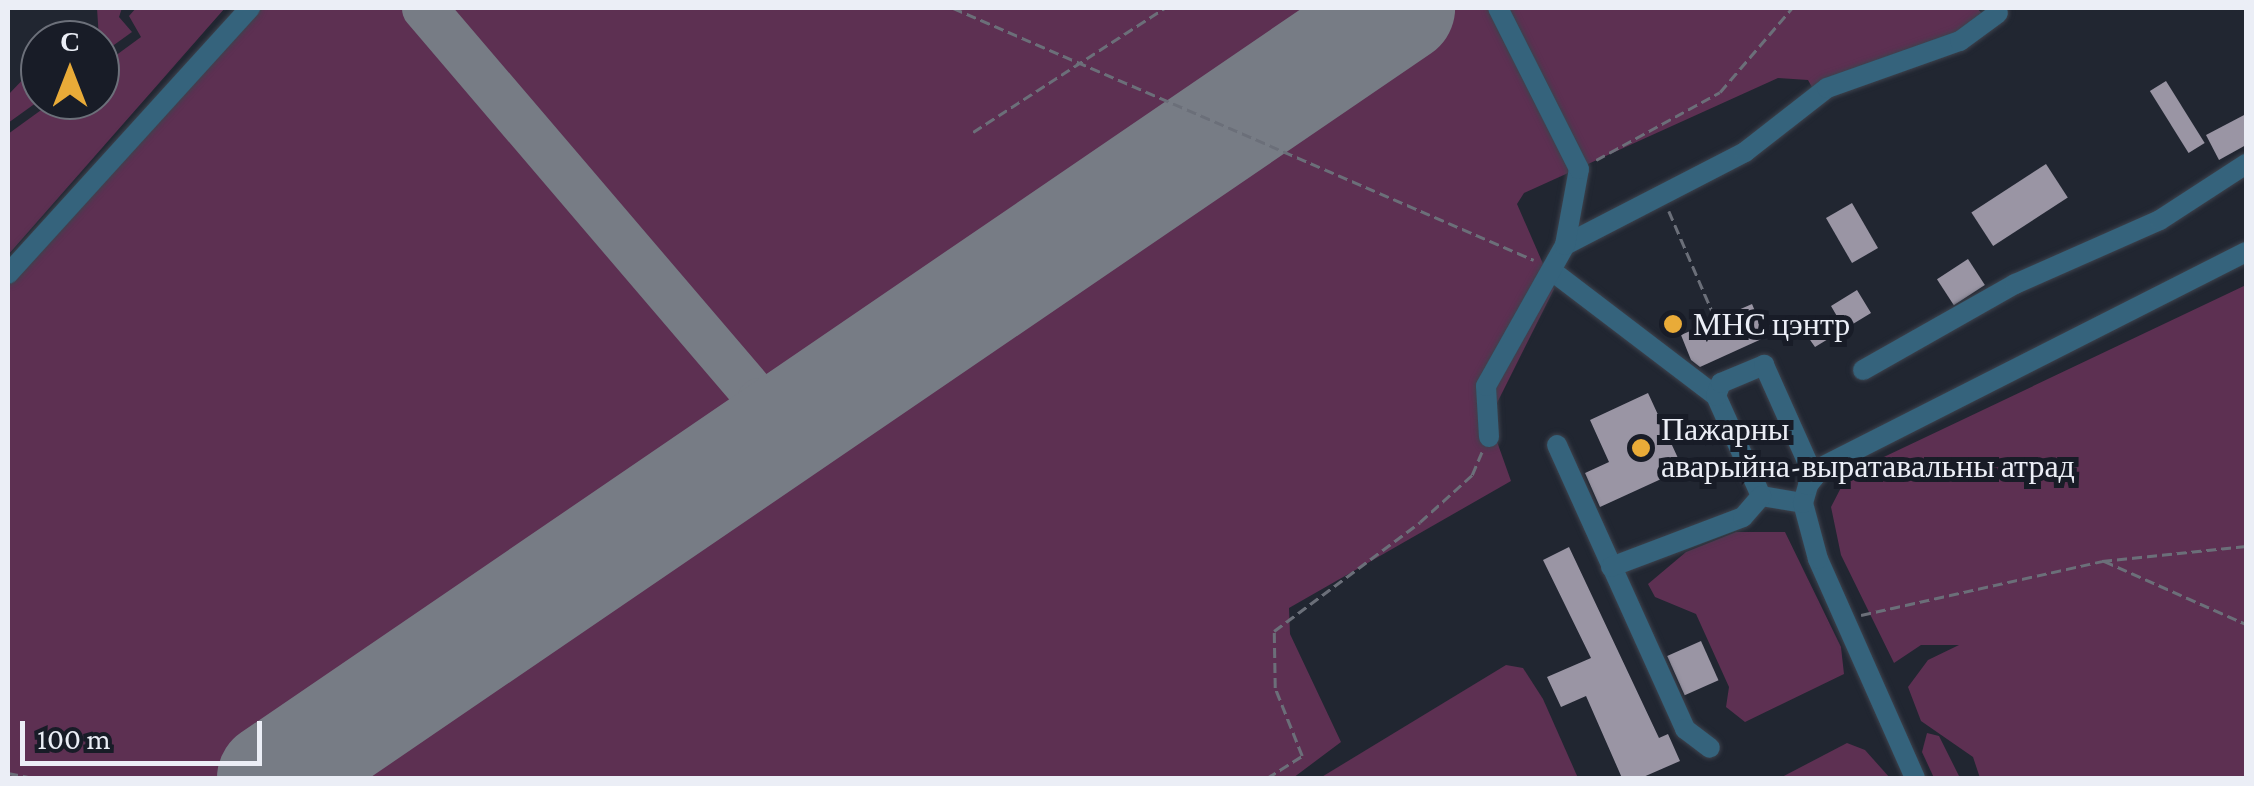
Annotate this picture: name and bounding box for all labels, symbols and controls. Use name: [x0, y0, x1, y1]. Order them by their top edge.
north arrow: [20, 20, 120, 120]
text: С: [60, 26, 80, 57]
place label: МНС цэнтр: [1693, 305, 1850, 343]
marker: МНС цэнтр: [1662, 313, 1684, 335]
place label: Пажарны аварыйна-выратавальны атрад: [1661, 411, 2075, 486]
marker: Пажарны аварыйна-выратавальны атрад: [1630, 437, 1652, 459]
scale bar: [25, 701, 268, 763]
text: 100 m: [37, 722, 111, 755]

